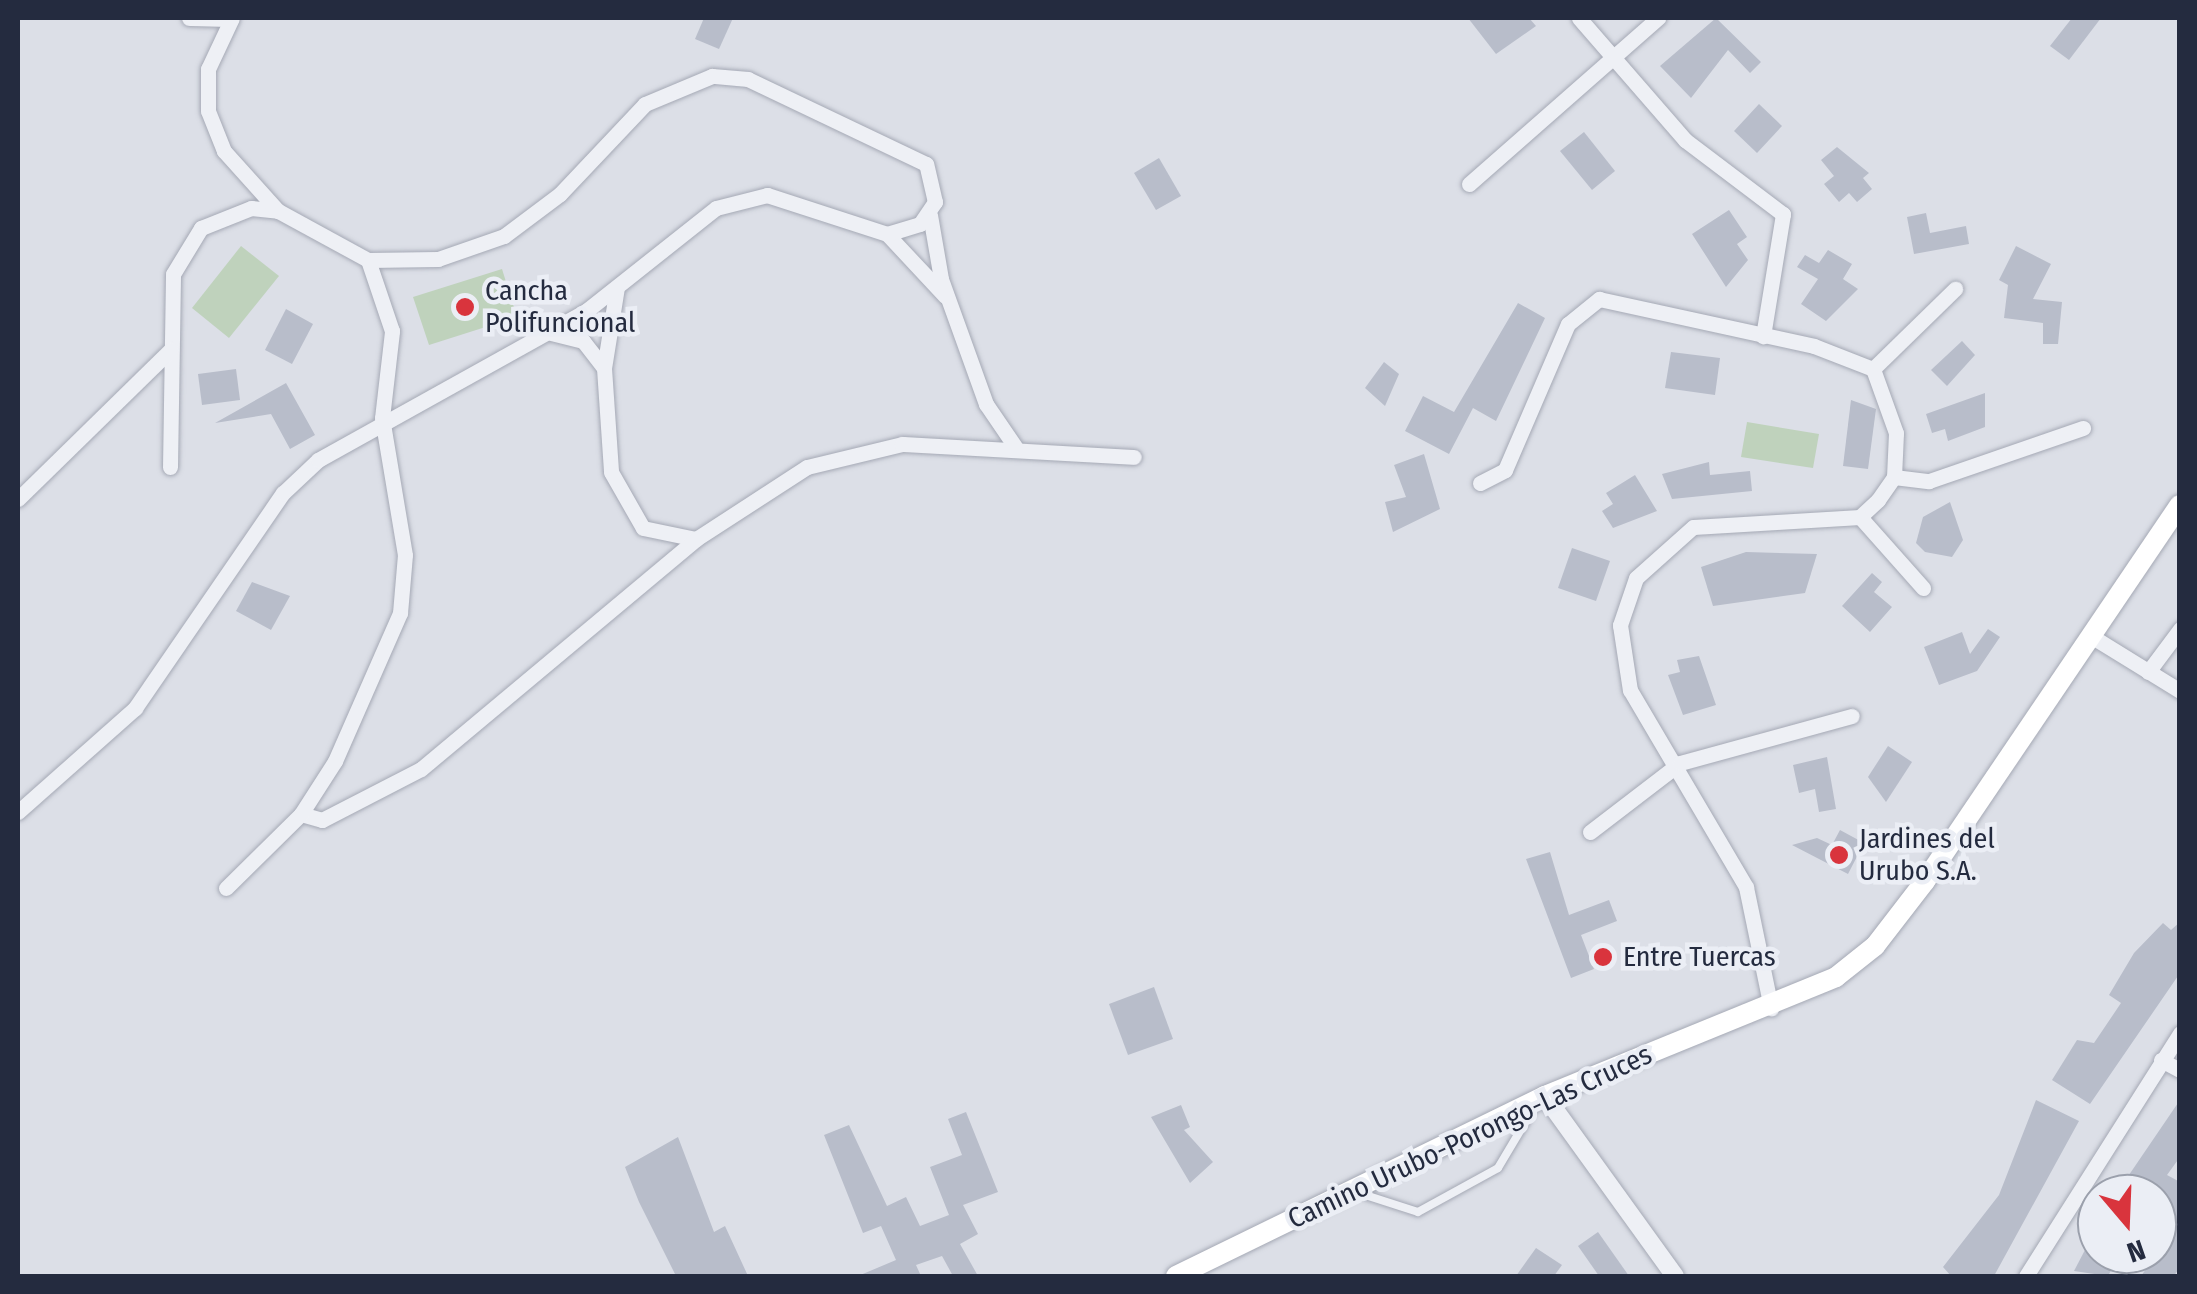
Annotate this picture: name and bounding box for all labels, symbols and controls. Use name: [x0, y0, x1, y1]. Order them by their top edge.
place label: Cancha Polifuncional: [485, 274, 635, 340]
marker: Cancha Polifuncional: [454, 296, 476, 318]
place label: Jardines del Urubo S.A.: [1859, 822, 1995, 888]
marker: Jardines del Urubo S.A.: [1828, 844, 1850, 866]
place label: Entre Tuercas: [1623, 940, 1776, 974]
marker: Entre Tuercas: [1592, 946, 1614, 968]
street label: Camino Urubo-Porongo-Las Cruces: [1283, 1038, 1657, 1236]
north arrow: [2077, 1174, 2177, 1274]
text: N: [2123, 1233, 2150, 1269]

